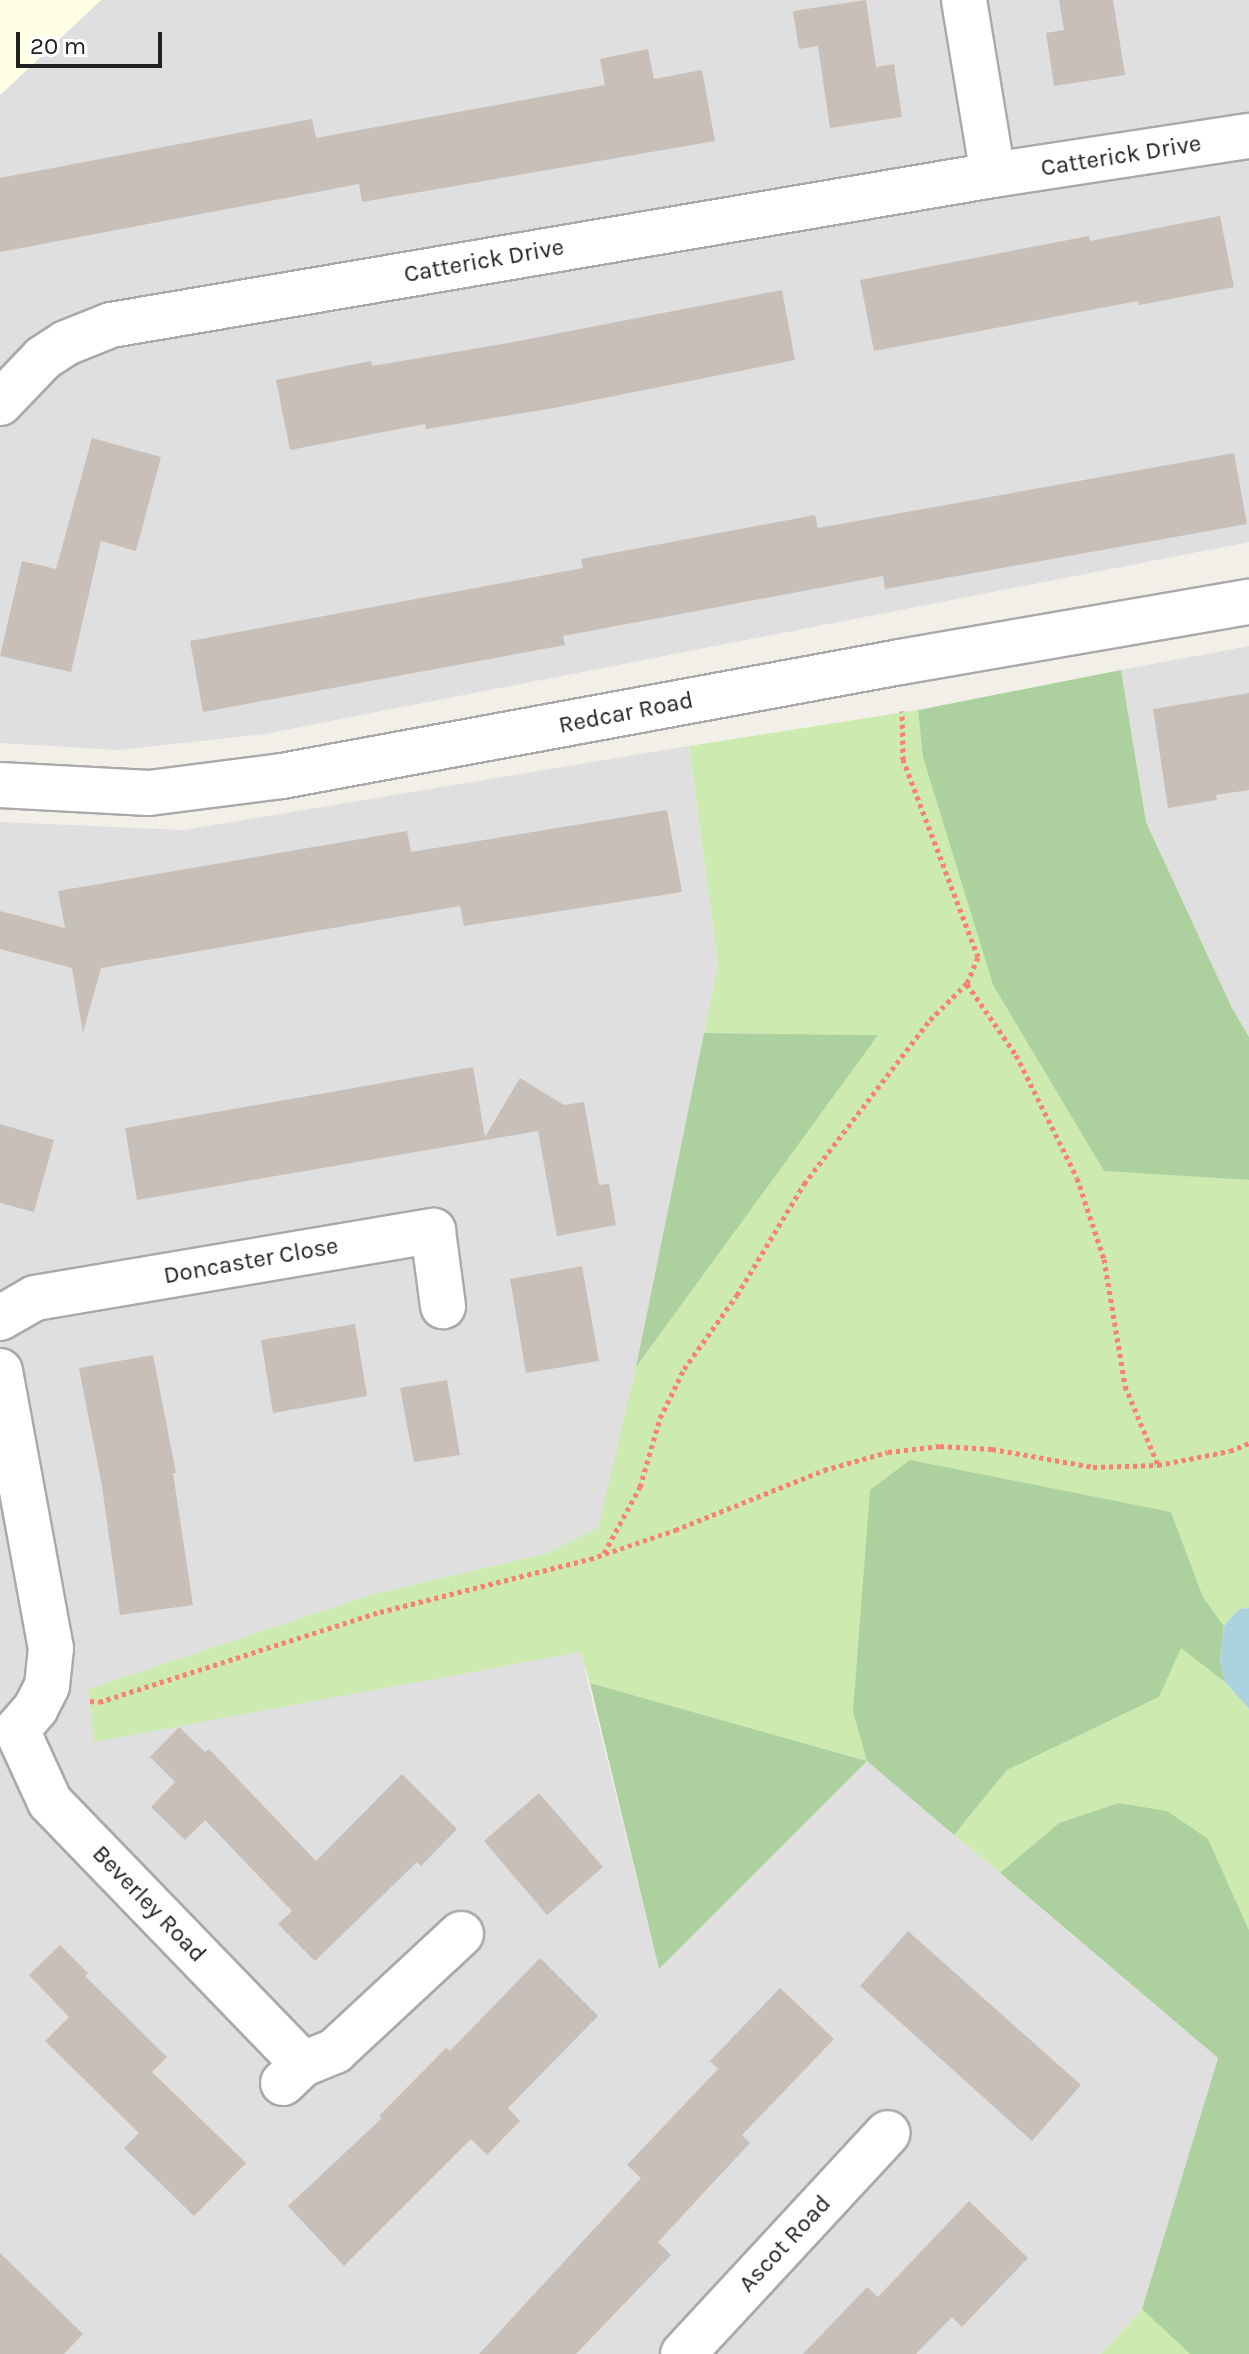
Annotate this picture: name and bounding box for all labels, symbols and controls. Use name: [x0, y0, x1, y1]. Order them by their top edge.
scale bar: [20, 16, 166, 66]
text: 20 m: [30, 32, 86, 60]
street label: Catterick Drive: [1039, 129, 1203, 183]
street label: Catterick Drive: [402, 233, 566, 289]
street label: Redcar Road: [556, 686, 696, 740]
street label: Doncaster Close: [161, 1231, 341, 1291]
street label: Beverley Road: [86, 1840, 212, 1968]
street label: Ascot Road: [733, 2190, 837, 2298]

